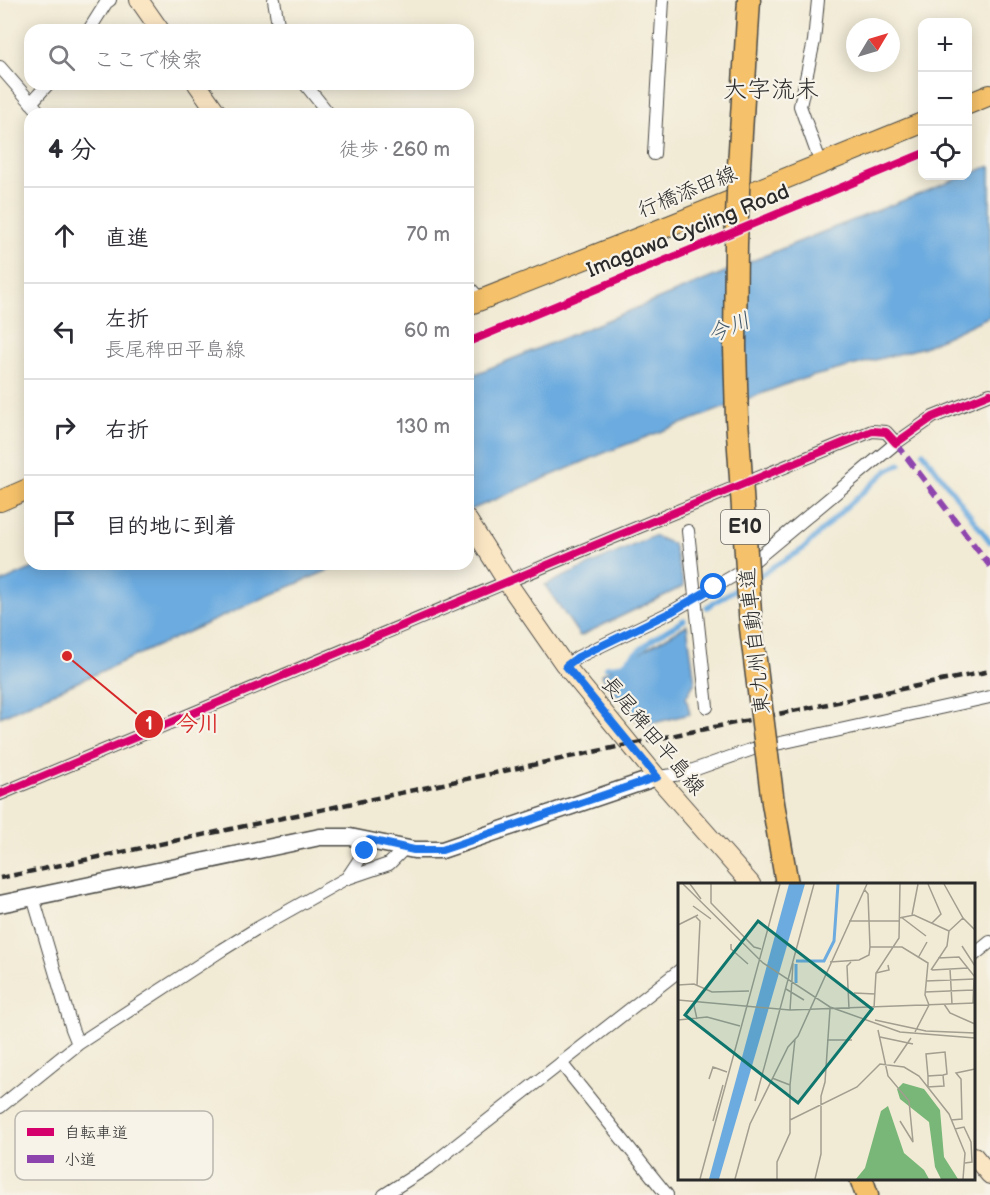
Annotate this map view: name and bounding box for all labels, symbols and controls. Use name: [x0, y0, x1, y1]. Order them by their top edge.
north arrow: [846, 18, 900, 72]
map controls: [918, 18, 972, 180]
button: +: [918, 18, 972, 72]
search box: [24, 24, 474, 90]
icon: search: [45, 41, 78, 74]
text: ここで検索: [93, 47, 203, 74]
button: −: [918, 72, 972, 126]
district label: 大字流末: [723, 75, 819, 104]
button: locate: [918, 126, 972, 180]
text: 4 分: [48, 135, 96, 166]
text: 徒歩 · 260 m: [339, 138, 450, 162]
street label: 行橋添田線: [634, 161, 740, 223]
street label: Imagawa Cycling Road: [583, 179, 793, 283]
icon: ahead: [48, 219, 81, 252]
text: 70 m: [406, 223, 450, 247]
text: 直進: [105, 225, 149, 252]
text: 左折: [105, 306, 149, 333]
water label: 今川: [704, 307, 754, 349]
icon: left: [48, 315, 81, 348]
text: 60 m: [404, 319, 450, 343]
text: 長尾稗田平島線: [105, 338, 245, 362]
icon: right: [48, 411, 81, 444]
text: 130 m: [396, 415, 450, 439]
text: 右折: [105, 417, 149, 444]
icon: arrive: [48, 507, 81, 540]
road number: E10: [721, 510, 769, 544]
text: 目的地に到着: [105, 513, 237, 540]
street label: 東九州自動車道: [735, 567, 775, 715]
route start: [700, 573, 726, 599]
street label: 長尾稗田平島線: [596, 672, 710, 800]
callout: 今川: [134, 704, 232, 744]
text: 今川: [176, 711, 220, 738]
text: 1: [145, 714, 153, 735]
route end: [351, 837, 377, 863]
inset map: [678, 883, 975, 1180]
legend: [15, 1111, 213, 1180]
text: 自転車道: [64, 1124, 128, 1143]
text: 小道: [64, 1151, 96, 1170]

